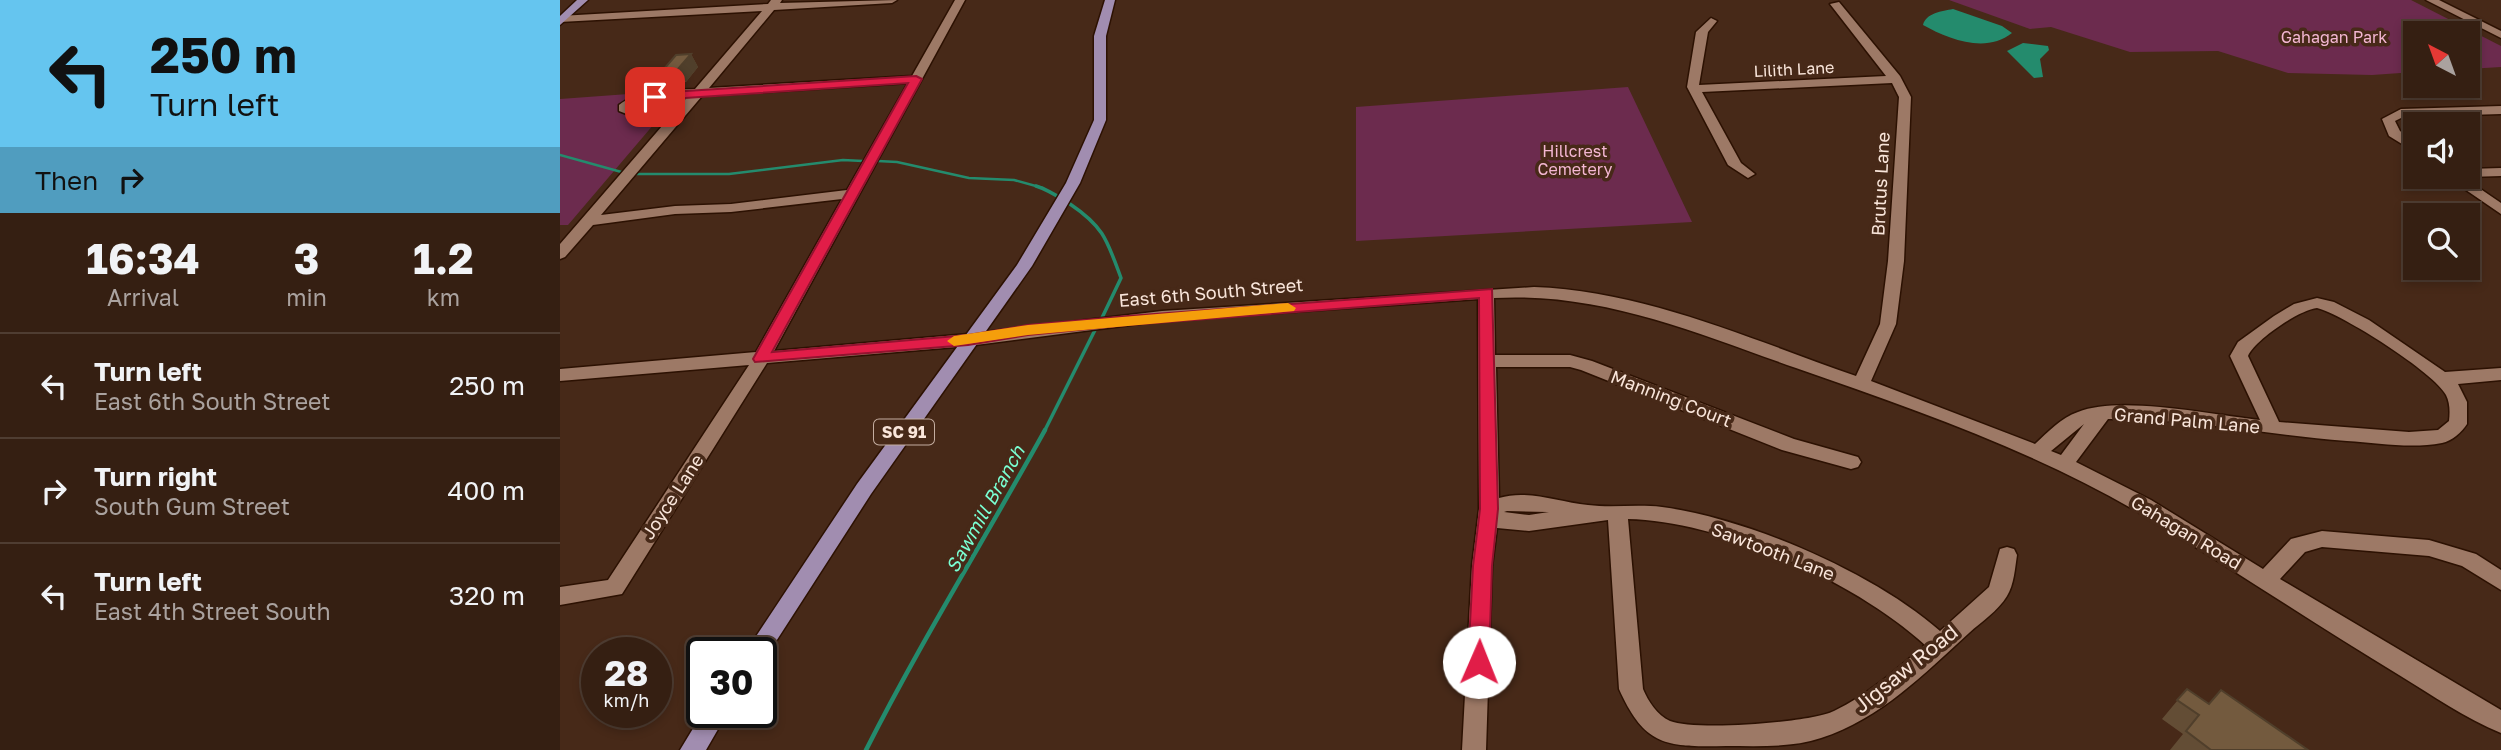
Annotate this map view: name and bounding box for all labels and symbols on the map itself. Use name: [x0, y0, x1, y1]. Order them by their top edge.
north arrow: [2403, 21, 2480, 98]
park label: Gahagan Park: [2281, 27, 2387, 47]
street label: Lilith Lane: [1753, 57, 1835, 81]
pin: [625, 67, 685, 127]
street label: Brutus Lane: [1866, 131, 1894, 237]
park label: Hillcrest Cemetery: [1538, 141, 1613, 179]
street label: East 6th South Street: [1118, 273, 1304, 311]
street label: Manning Court: [1608, 365, 1735, 431]
street label: Grand Palm Lane: [2113, 403, 2261, 437]
road number: SC 91: [874, 420, 934, 444]
water label: Sawmill Branch: [940, 440, 1030, 576]
street label: Joyce Lane: [637, 450, 708, 543]
street label: Gahagan Road: [2127, 491, 2246, 574]
street label: Sawtooth Lane: [1709, 517, 1838, 585]
street label: Jigsaw Road: [1848, 618, 1963, 718]
position arrow: [1442, 625, 1516, 699]
speed limit sign: 30: [686, 637, 777, 728]

